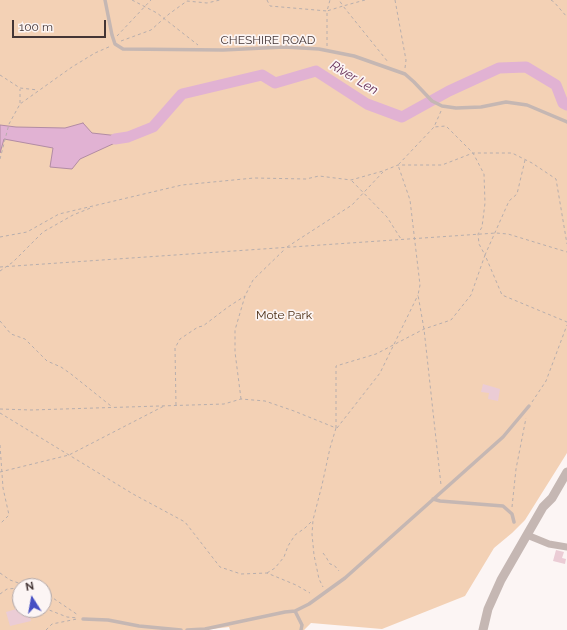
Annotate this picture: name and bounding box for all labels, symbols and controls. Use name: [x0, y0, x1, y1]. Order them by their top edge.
scale bar: [14, 12, 108, 38]
text: 100 m: [19, 20, 53, 34]
street label: CHESHIRE ROAD: [221, 33, 315, 47]
water label: River Len: [327, 58, 381, 98]
park label: Mote Park: [256, 308, 312, 322]
north arrow: [12, 578, 52, 618]
text: N: [24, 580, 35, 594]

